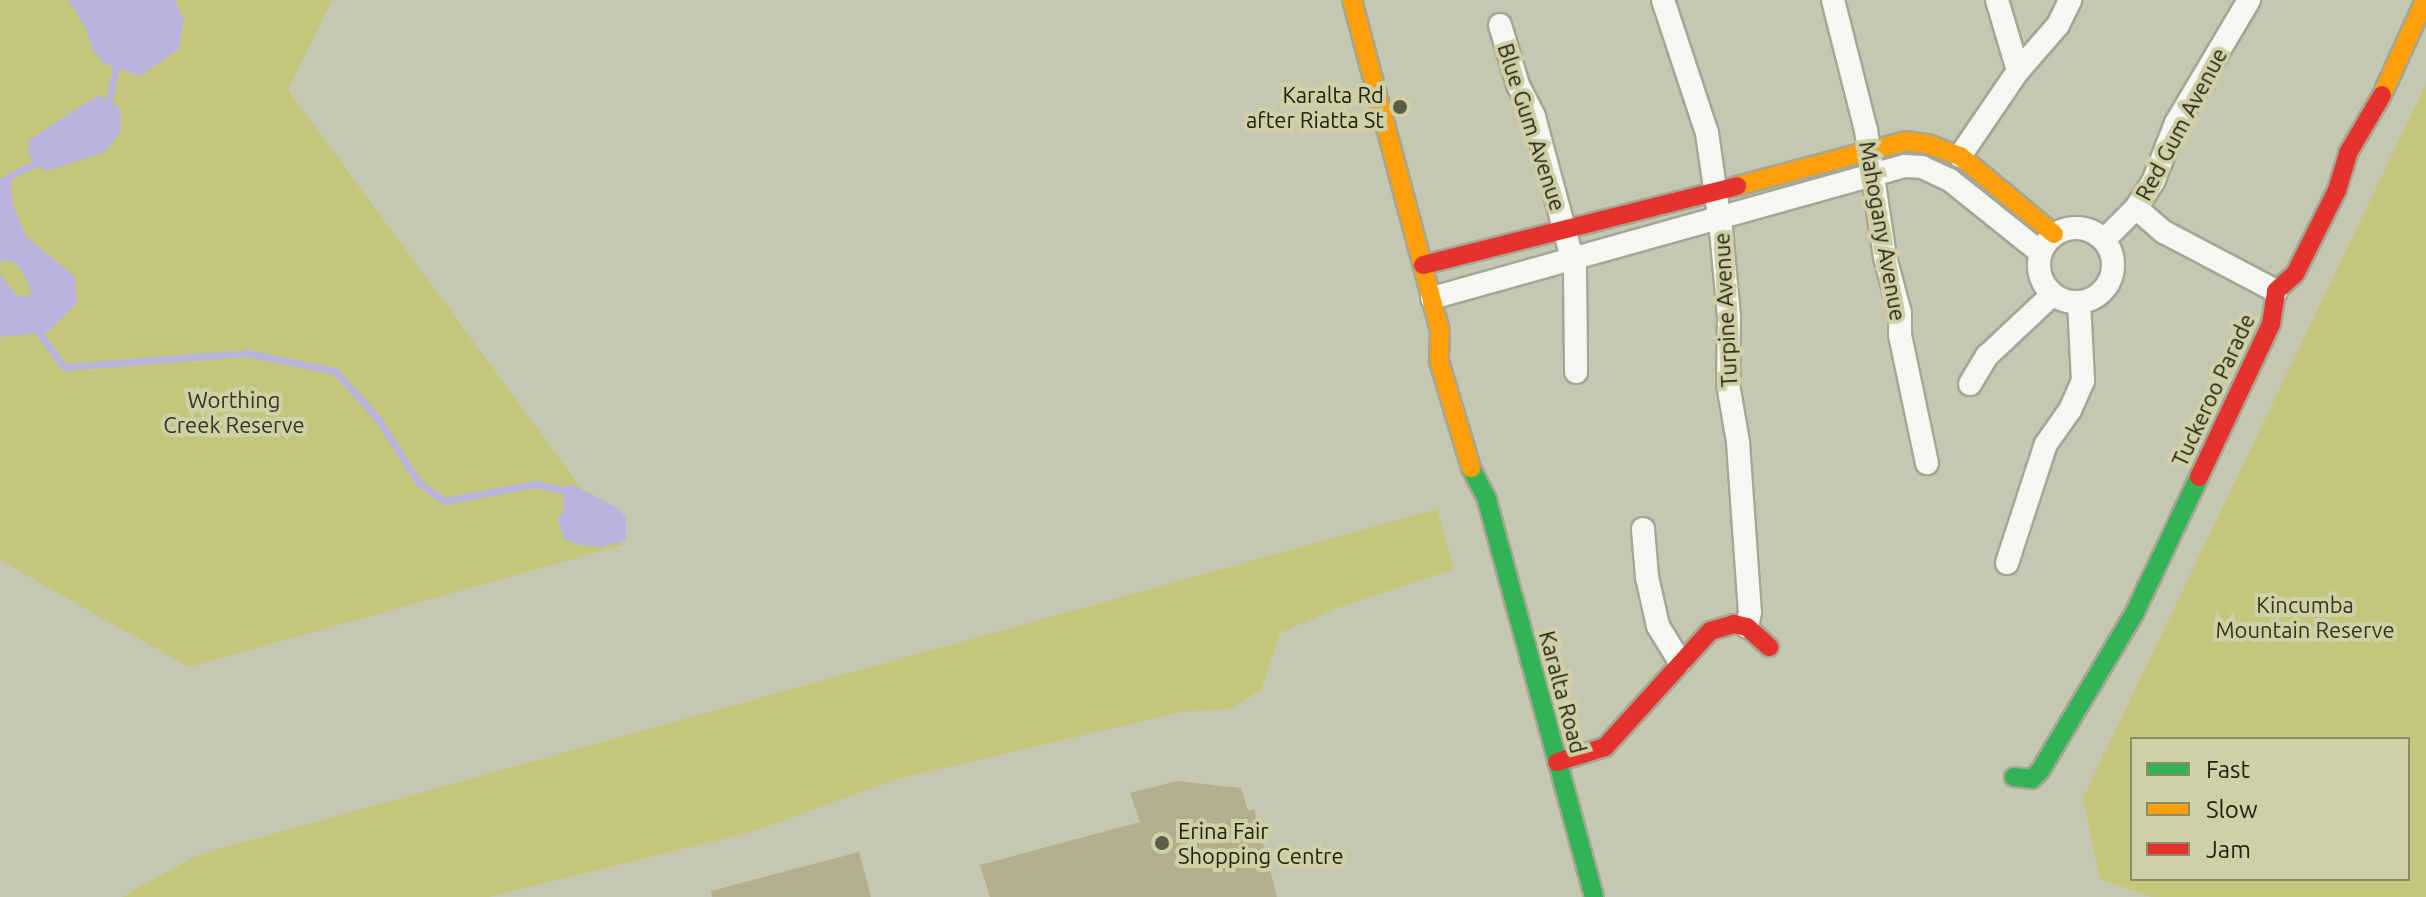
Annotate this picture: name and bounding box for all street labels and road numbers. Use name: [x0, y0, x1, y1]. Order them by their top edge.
street label: Blue Gum Avenue: [1492, 40, 1572, 214]
street label: Red Gum Avenue: [2130, 43, 2232, 205]
street label: Mahogany Avenue: [1854, 139, 1912, 323]
street label: Turpine Avenue: [1708, 232, 1742, 388]
street label: Tuckeroo Parade: [2166, 310, 2260, 470]
street label: Karalta Road: [1534, 628, 1592, 756]

